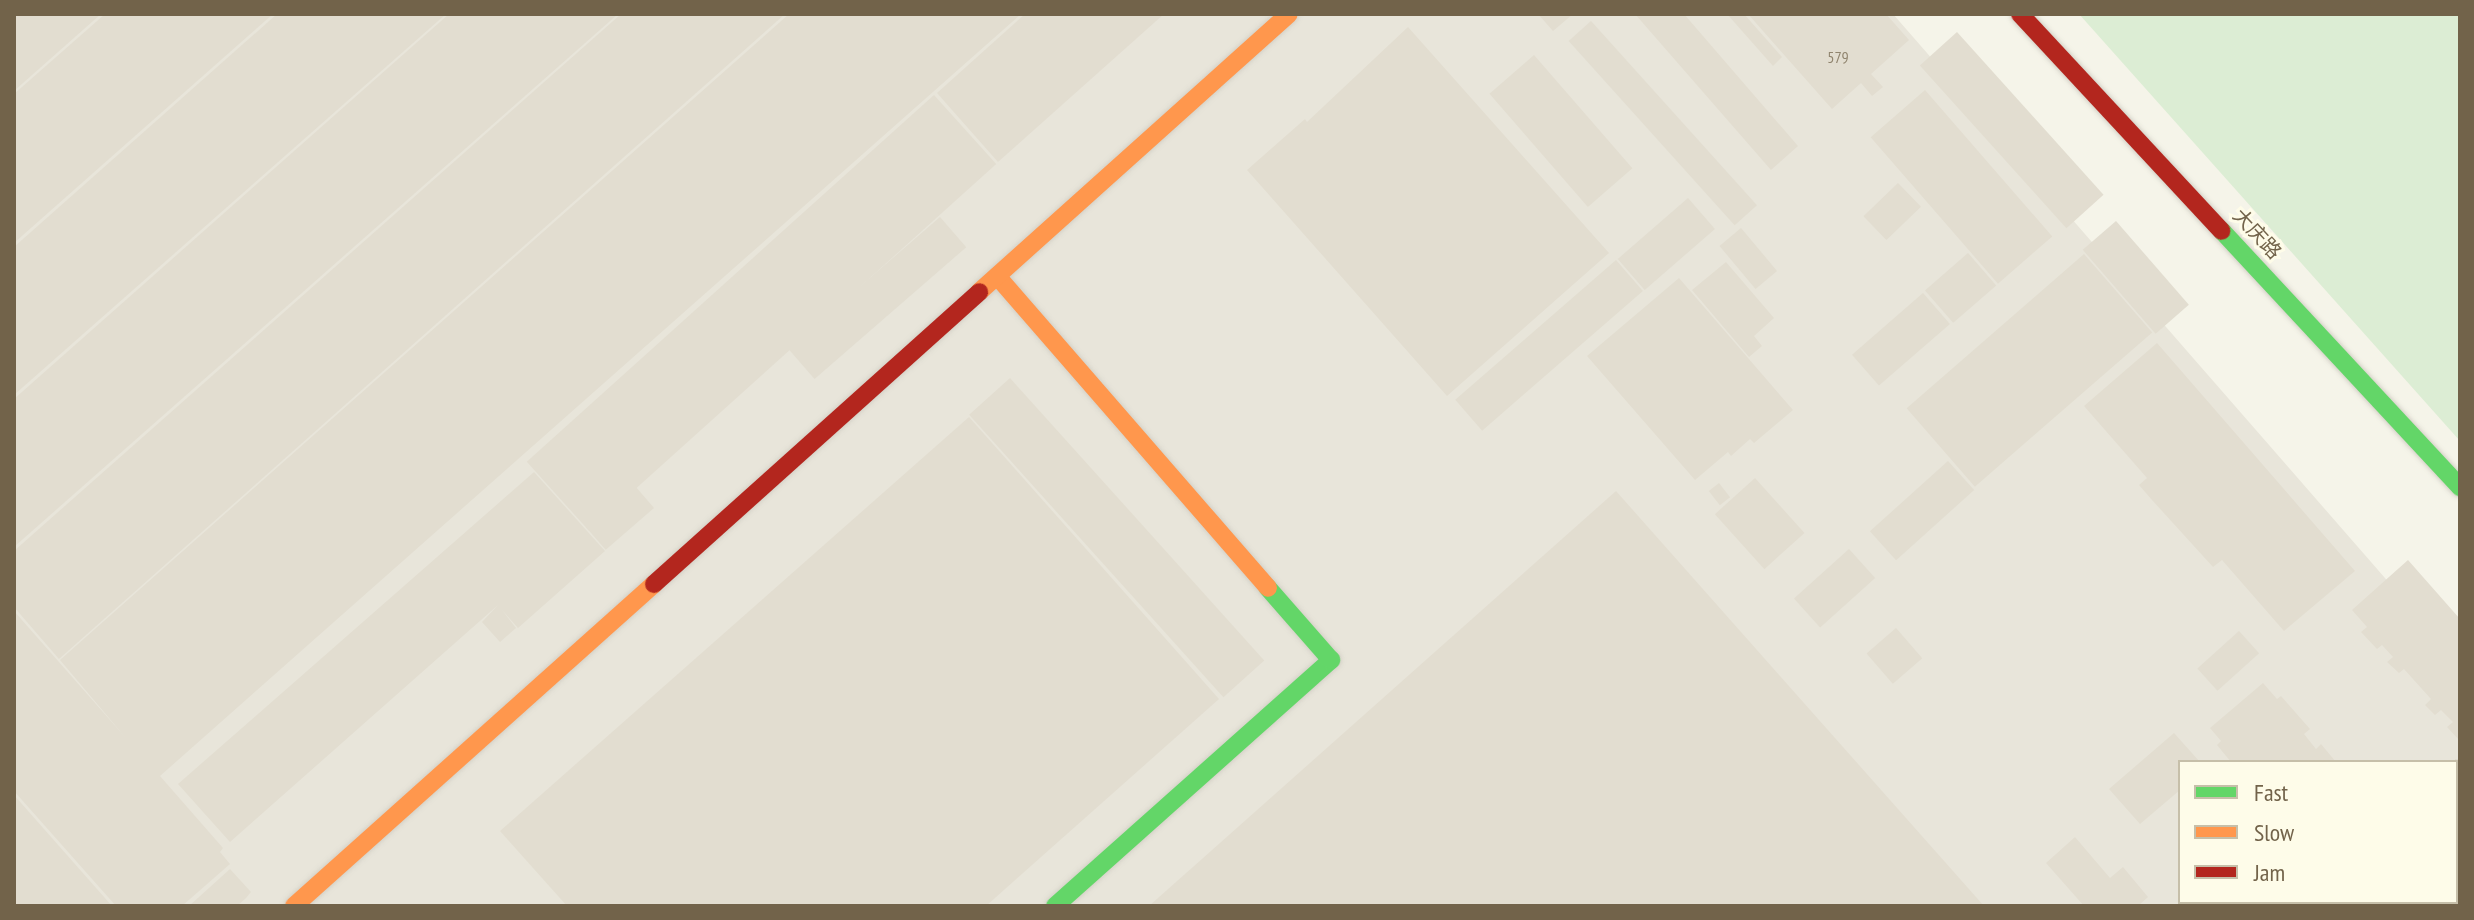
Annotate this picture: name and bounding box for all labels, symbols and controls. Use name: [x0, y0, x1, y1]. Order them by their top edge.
house number: 579: [1827, 47, 1849, 67]
street label: 大庆路: [2228, 204, 2286, 264]
legend: [2178, 760, 2458, 904]
text: Fast: [2254, 777, 2288, 808]
text: Slow: [2254, 817, 2294, 848]
text: Jam: [2254, 857, 2285, 888]

